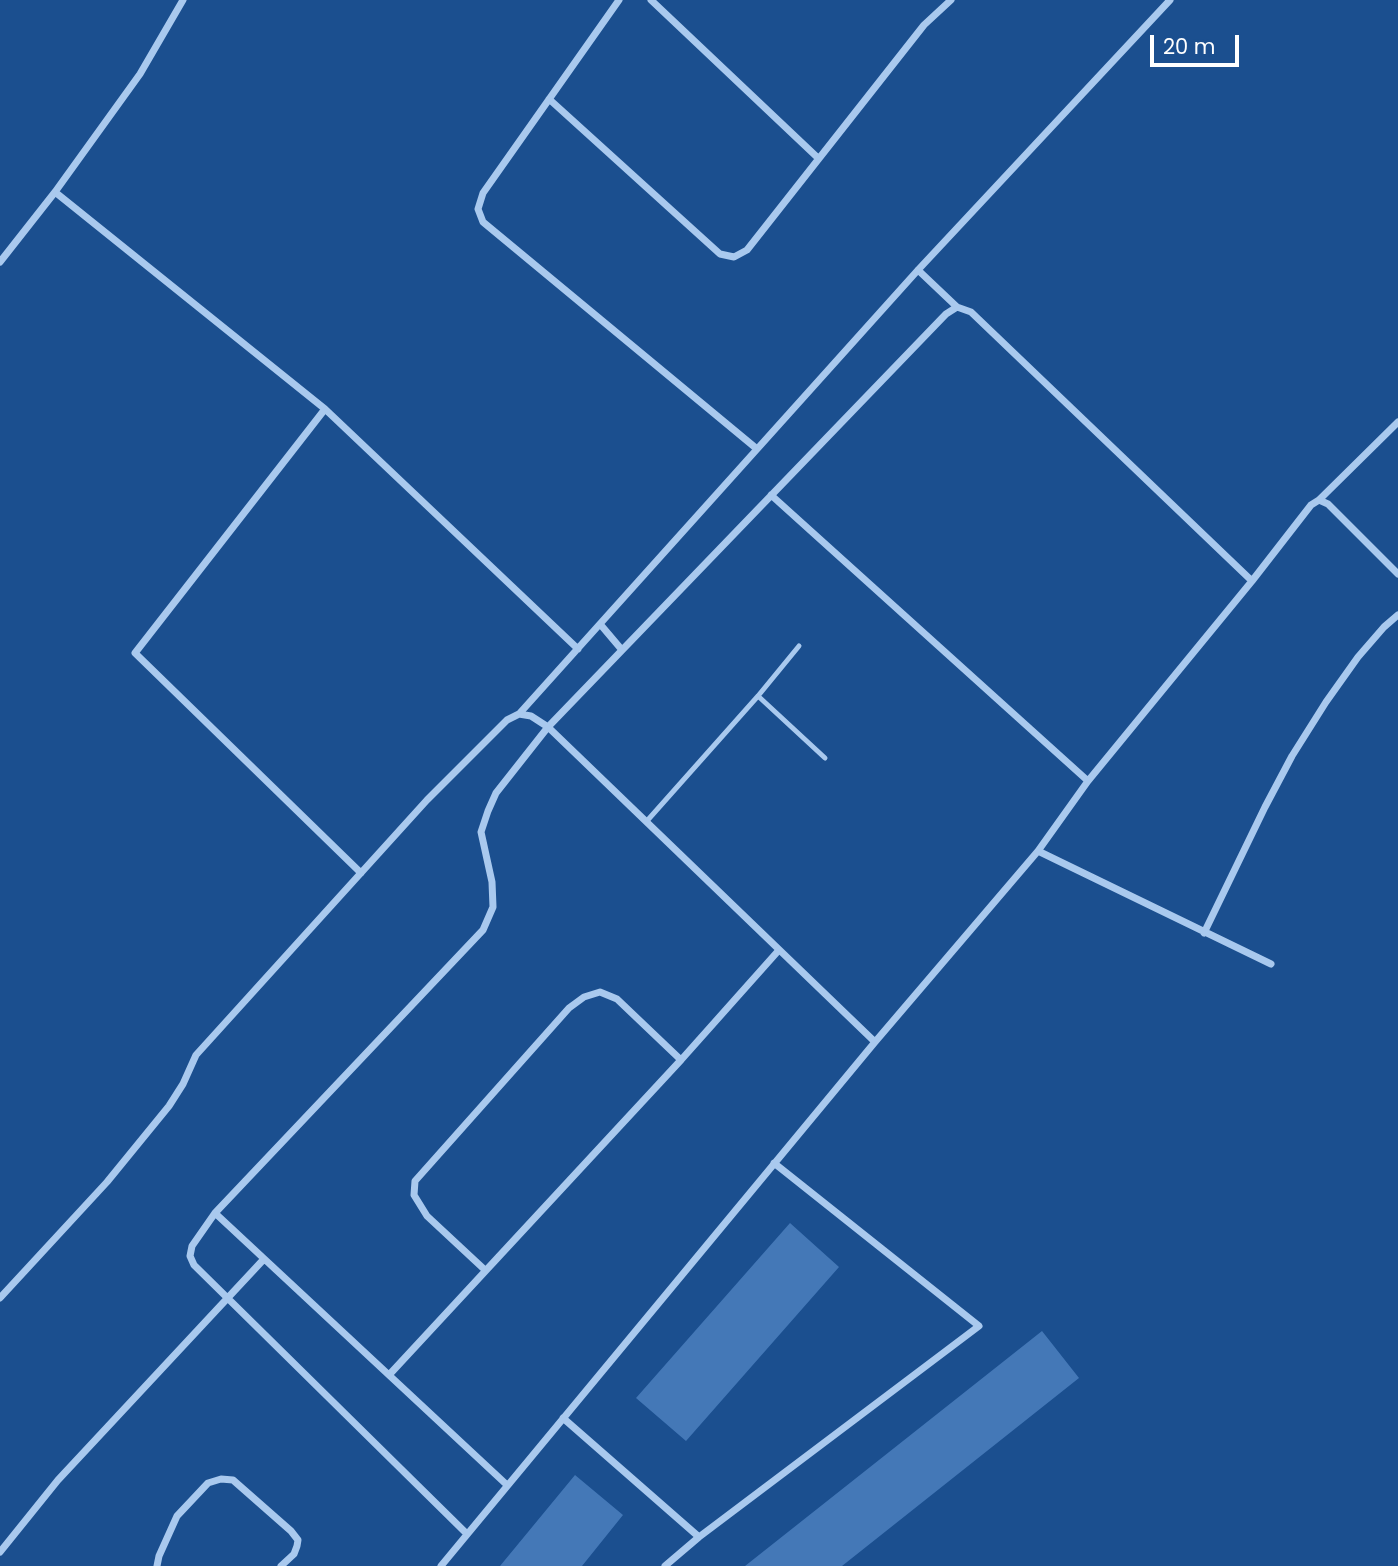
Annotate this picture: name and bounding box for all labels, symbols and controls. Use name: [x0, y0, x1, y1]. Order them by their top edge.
scale bar: [1153, 21, 1242, 65]
text: 20 m: [1163, 32, 1216, 61]

